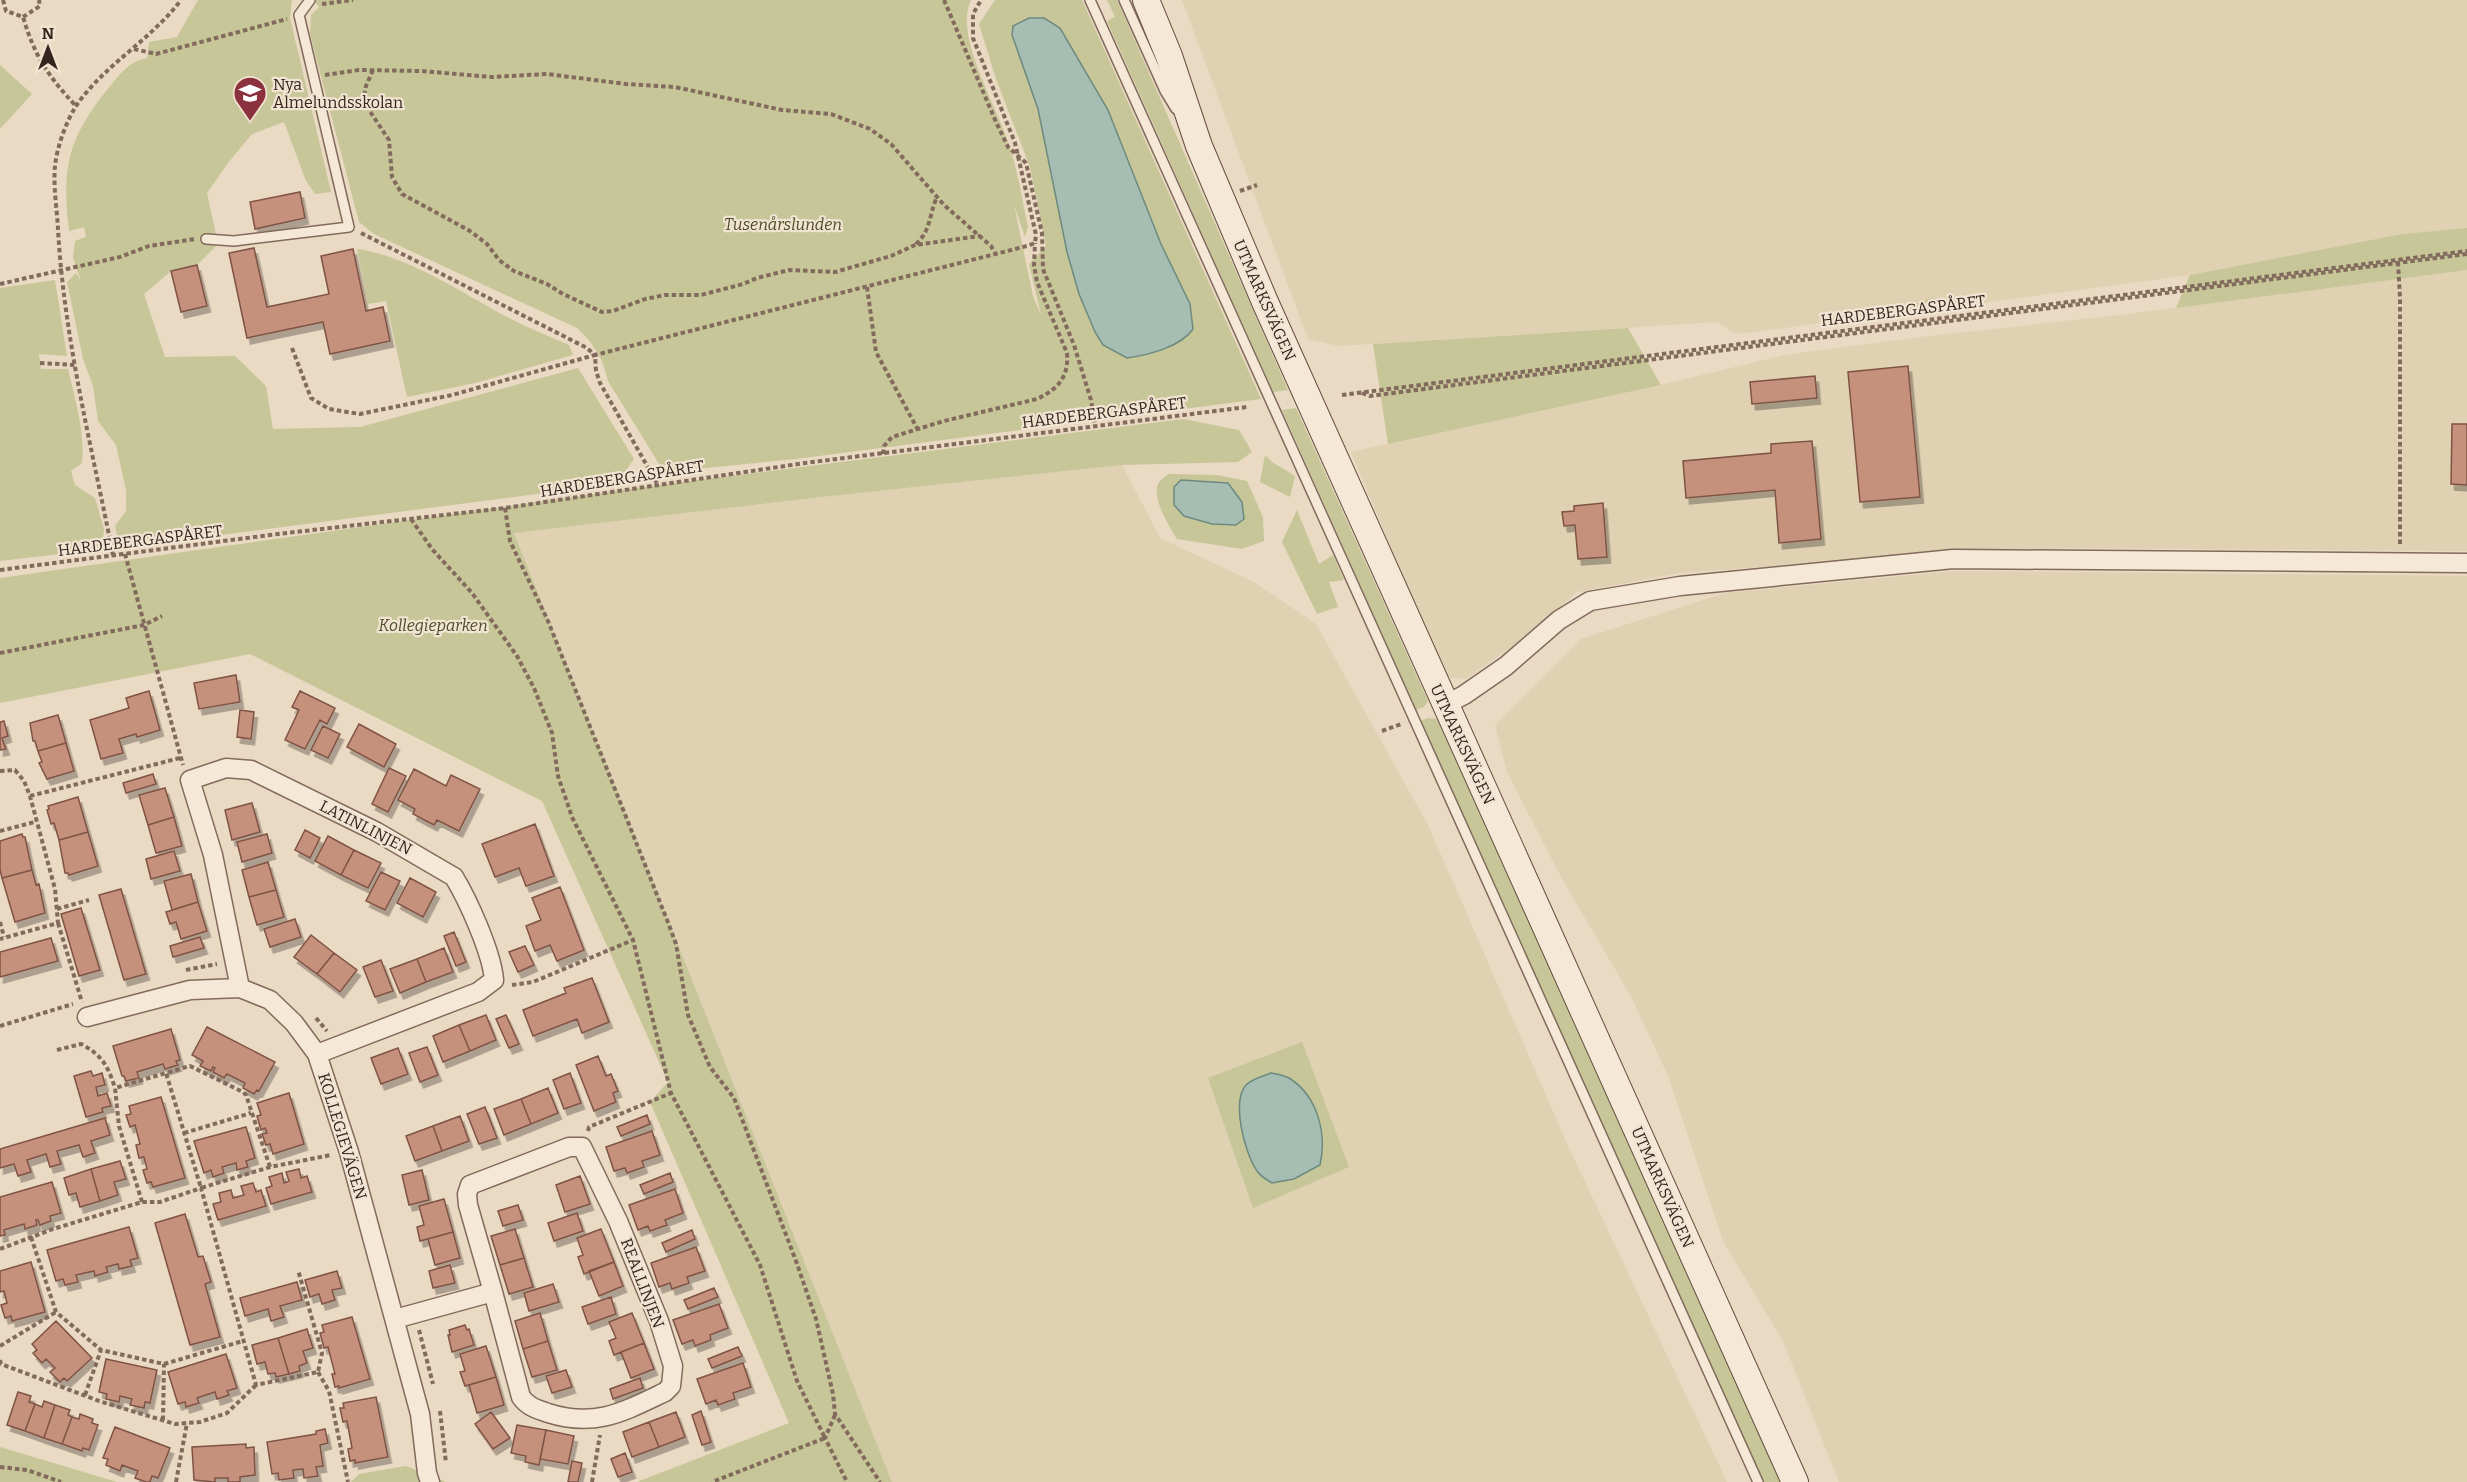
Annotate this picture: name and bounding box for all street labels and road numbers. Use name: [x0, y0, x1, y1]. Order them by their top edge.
street label: UTMARKSVÄGEN: [1229, 237, 1300, 364]
street label: HARDEBERGASPÅRET: [1820, 290, 1986, 330]
street label: HARDEBERGASPÅRET: [1021, 392, 1187, 432]
street label: HARDEBERGASPÅRET: [539, 455, 705, 501]
street label: HARDEBERGASPÅRET: [57, 520, 223, 560]
street label: UTMARKSVÄGEN: [1426, 681, 1499, 808]
street label: LATINLINJEN: [317, 796, 415, 859]
street label: KOLLEGIEVÄGEN: [314, 1071, 371, 1202]
street label: UTMARKSVÄGEN: [1627, 1124, 1698, 1251]
street label: REALLINJEN: [617, 1235, 669, 1331]

